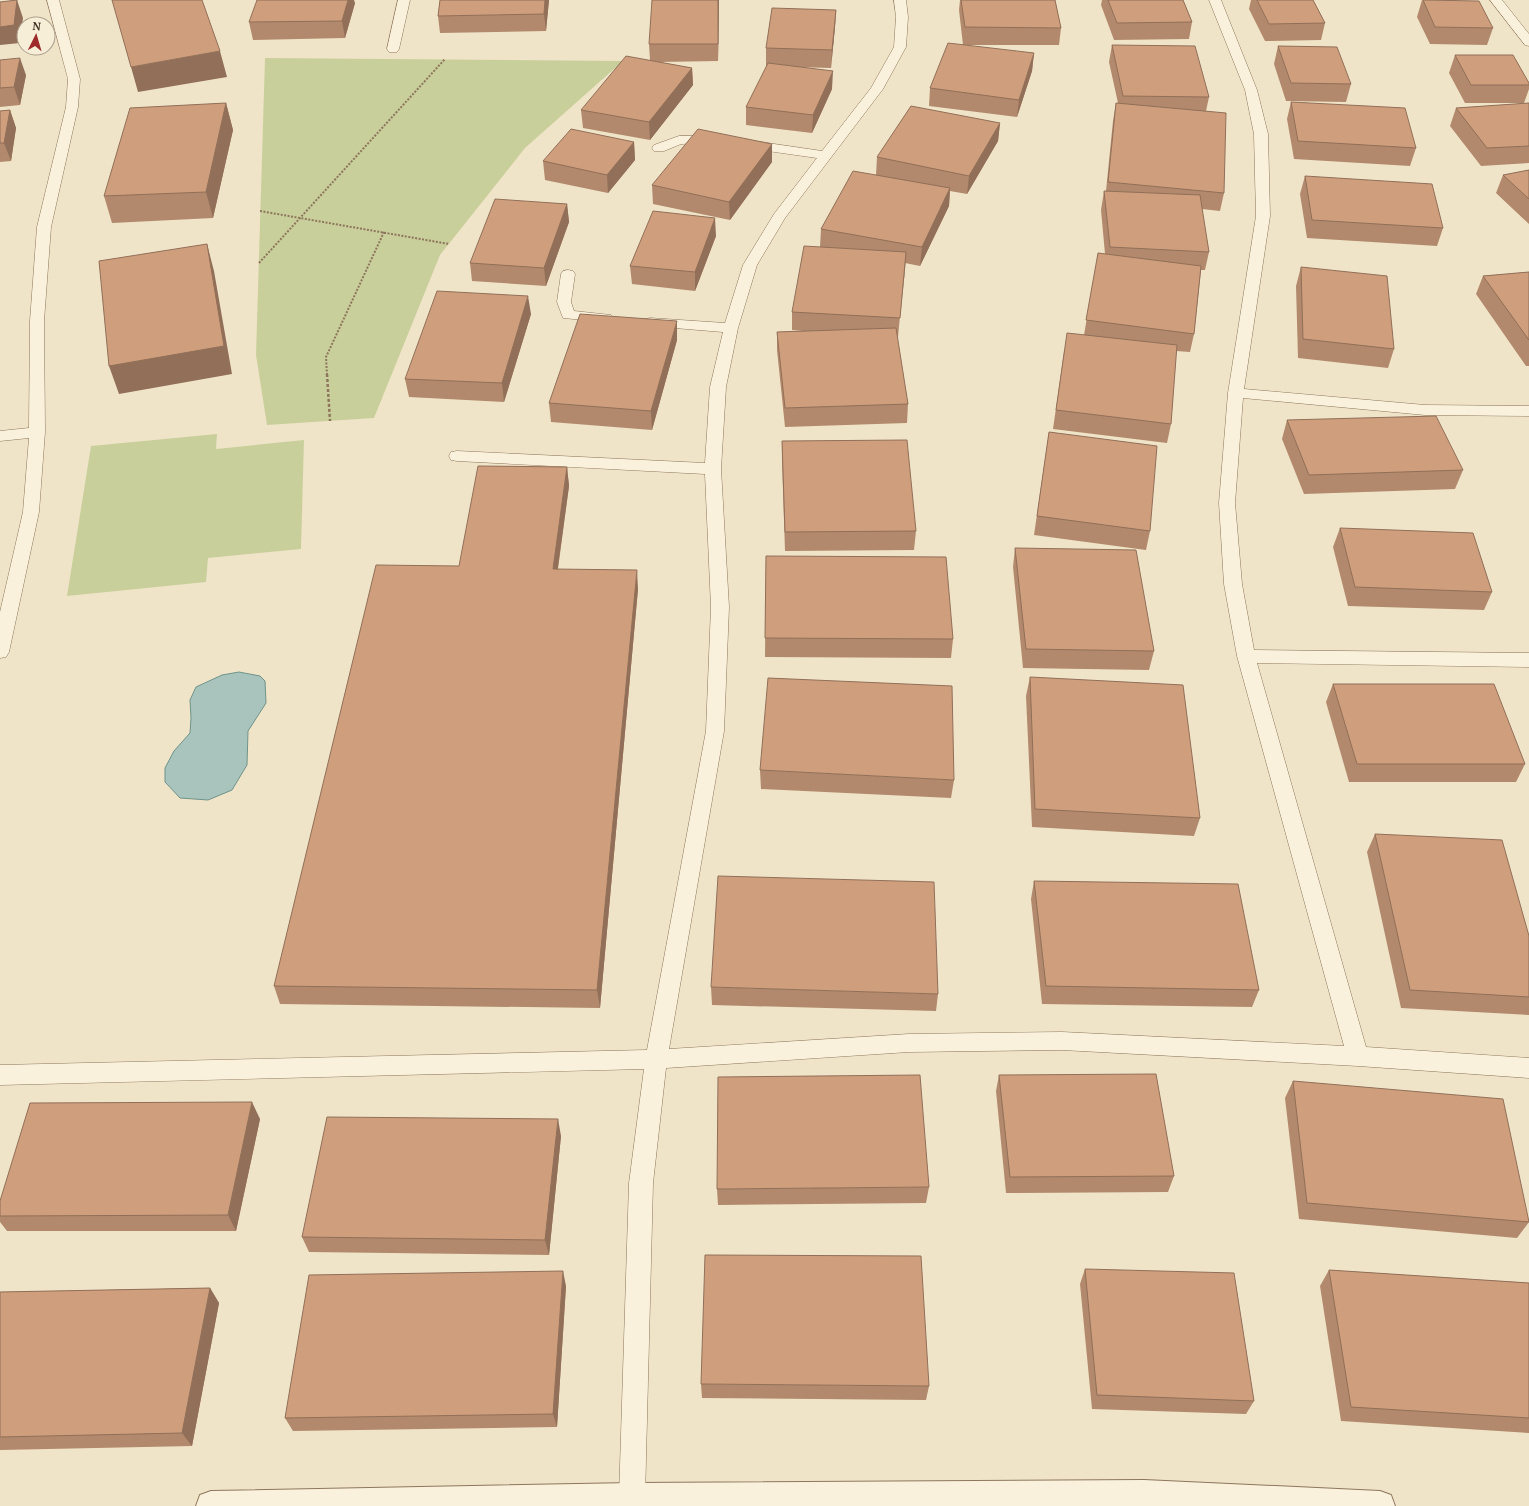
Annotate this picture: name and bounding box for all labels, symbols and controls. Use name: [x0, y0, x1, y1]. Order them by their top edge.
north arrow: [16, 16, 56, 56]
text: N: [32, 19, 42, 33]

